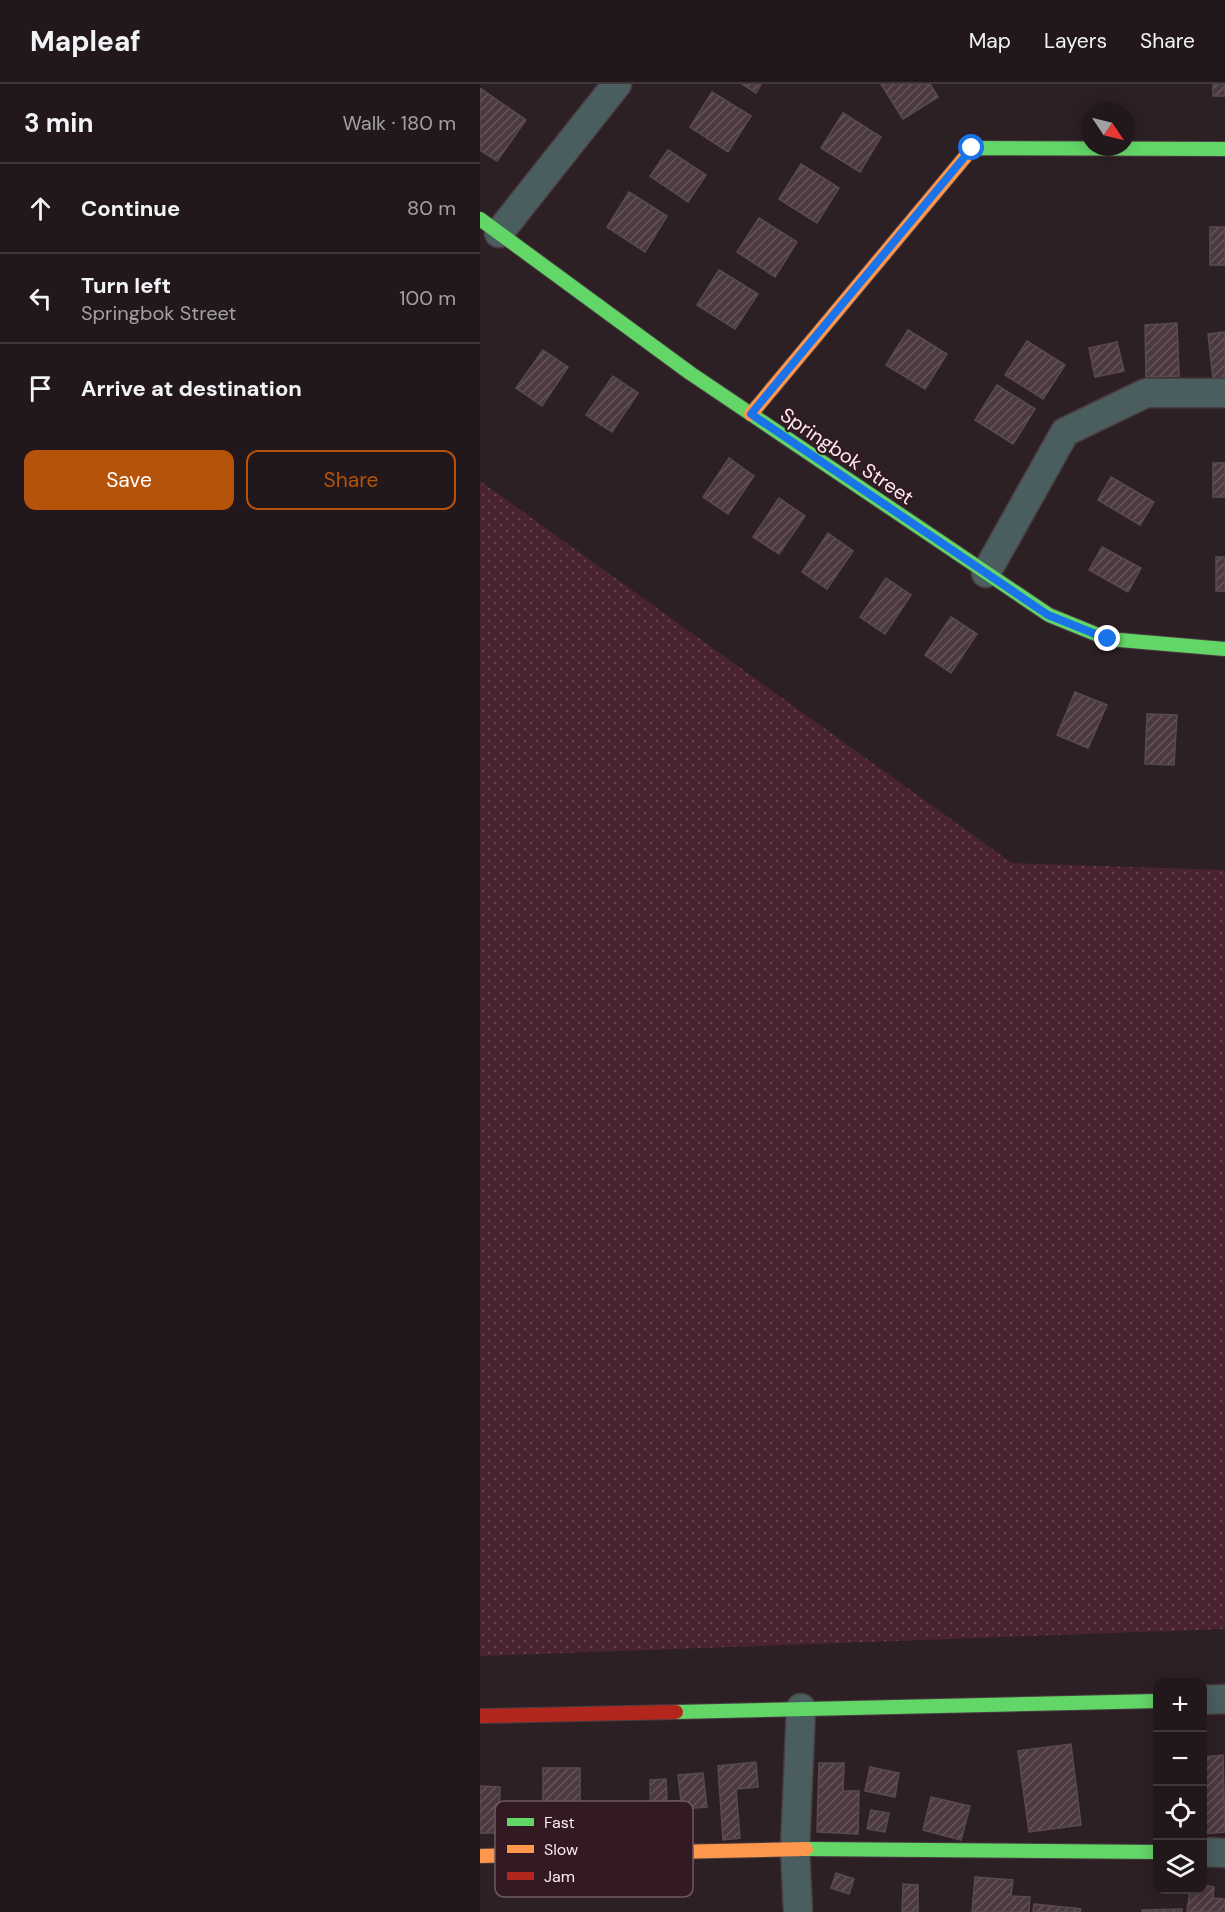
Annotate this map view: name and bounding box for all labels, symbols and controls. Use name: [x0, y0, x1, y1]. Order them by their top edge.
text: Mapleaf: [30, 23, 141, 60]
text: Map: [969, 27, 1011, 55]
text: Layers: [1044, 27, 1107, 55]
text: Share: [1140, 27, 1195, 55]
north arrow: [1081, 102, 1135, 156]
text: 3 min: [24, 106, 93, 140]
text: Walk · 180 m: [342, 110, 456, 136]
route start: [958, 134, 984, 160]
icon: ahead: [24, 192, 57, 225]
text: Continue: [81, 194, 180, 223]
text: 80 m: [407, 195, 456, 221]
text: Turn left: [81, 271, 171, 300]
icon: left: [24, 282, 57, 315]
text: 100 m: [399, 285, 456, 311]
text: Springbok Street: [81, 300, 236, 326]
icon: arrive: [24, 372, 57, 405]
text: Arrive at destination: [81, 374, 302, 403]
street label: Springbok Street: [775, 402, 919, 510]
button: Save: [24, 450, 234, 510]
button: Share: [246, 450, 456, 510]
route end: [1094, 625, 1120, 651]
map controls: [1153, 1678, 1207, 1894]
button: +: [1153, 1678, 1207, 1732]
button: −: [1153, 1732, 1207, 1786]
button: locate: [1153, 1786, 1207, 1840]
legend: [495, 1801, 693, 1897]
text: Fast: [544, 1812, 575, 1833]
text: Slow: [544, 1839, 578, 1860]
button: layers: [1153, 1840, 1207, 1894]
text: Jam: [544, 1866, 575, 1887]

